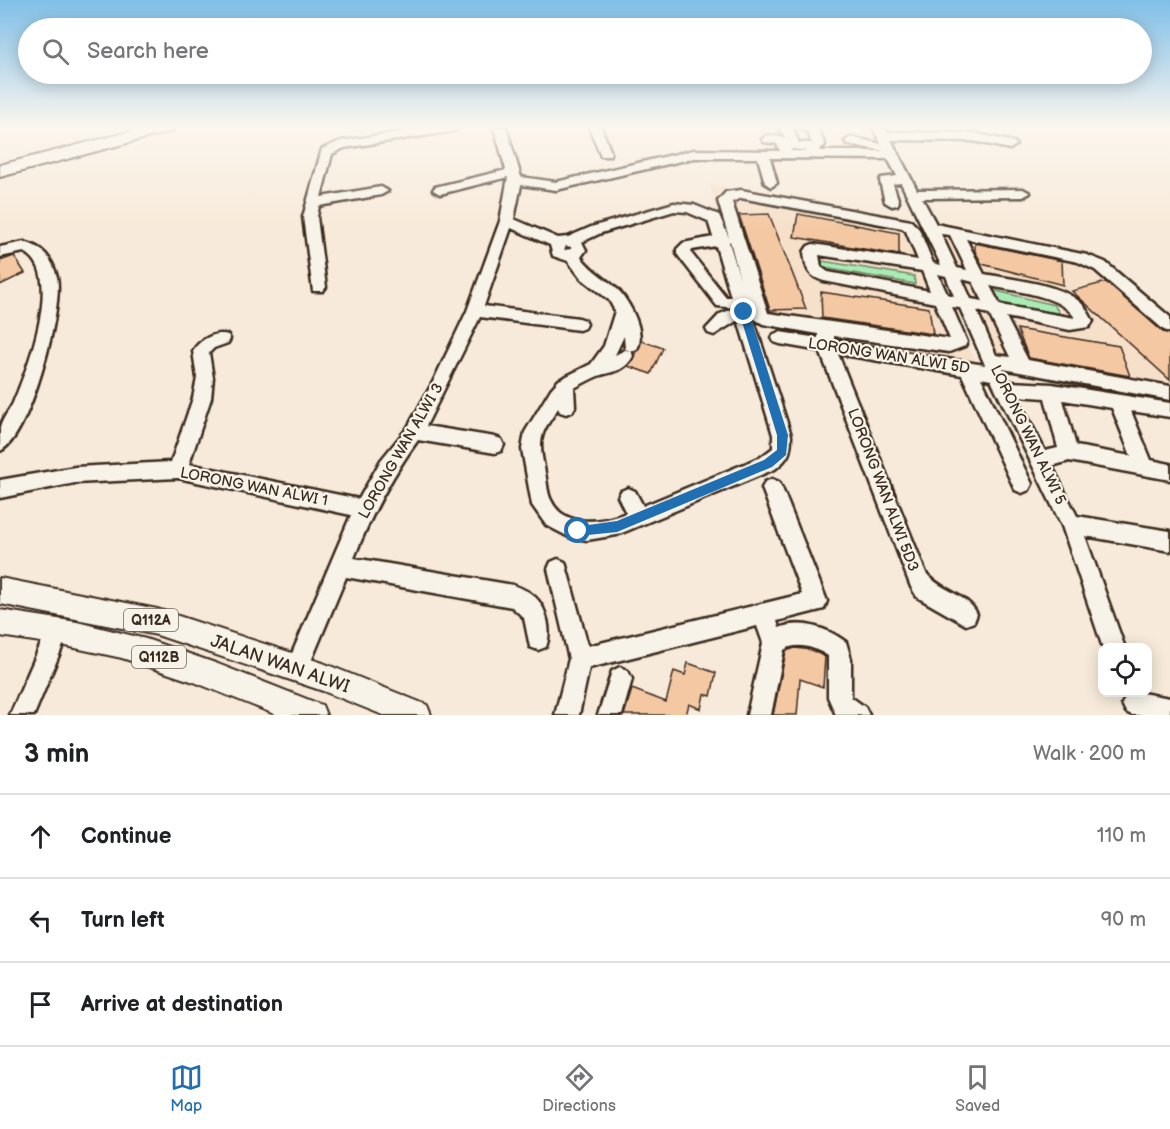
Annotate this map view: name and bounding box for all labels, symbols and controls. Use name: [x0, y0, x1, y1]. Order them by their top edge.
search box: [18, 18, 1152, 84]
icon: search: [39, 35, 72, 68]
text: Search here: [87, 38, 209, 65]
route end: [730, 298, 756, 324]
street label: LORONG WAN ALWI 5D: [807, 334, 971, 378]
street label: LORONG WAN ALWI 5: [986, 362, 1070, 508]
street label: LORONG WAN ALWI 3: [354, 380, 448, 522]
street label: LORONG WAN ALWI 5D3: [843, 406, 923, 574]
street label: LORONG WAN ALWI 1: [179, 463, 329, 511]
route start: [564, 517, 590, 543]
road number: Q112A: [124, 609, 178, 631]
street label: JALAN WAN ALWI: [208, 630, 352, 698]
map controls: [1098, 643, 1152, 697]
button: locate: [1098, 643, 1152, 697]
road number: Q112B: [132, 646, 186, 668]
text: 3 min: [24, 739, 89, 770]
text: Walk · 200 m: [1033, 742, 1146, 766]
icon: ahead: [24, 820, 57, 853]
text: Continue: [81, 823, 171, 850]
text: 110 m: [1097, 824, 1146, 848]
icon: left: [24, 904, 57, 937]
text: Turn left: [81, 907, 165, 934]
text: 90 m: [1101, 908, 1146, 932]
icon: arrive: [24, 988, 57, 1021]
text: Arrive at destination: [81, 991, 283, 1018]
tab: Map: [170, 1061, 203, 1116]
tab: Directions: [542, 1061, 616, 1116]
tab: Saved: [955, 1061, 1000, 1116]

